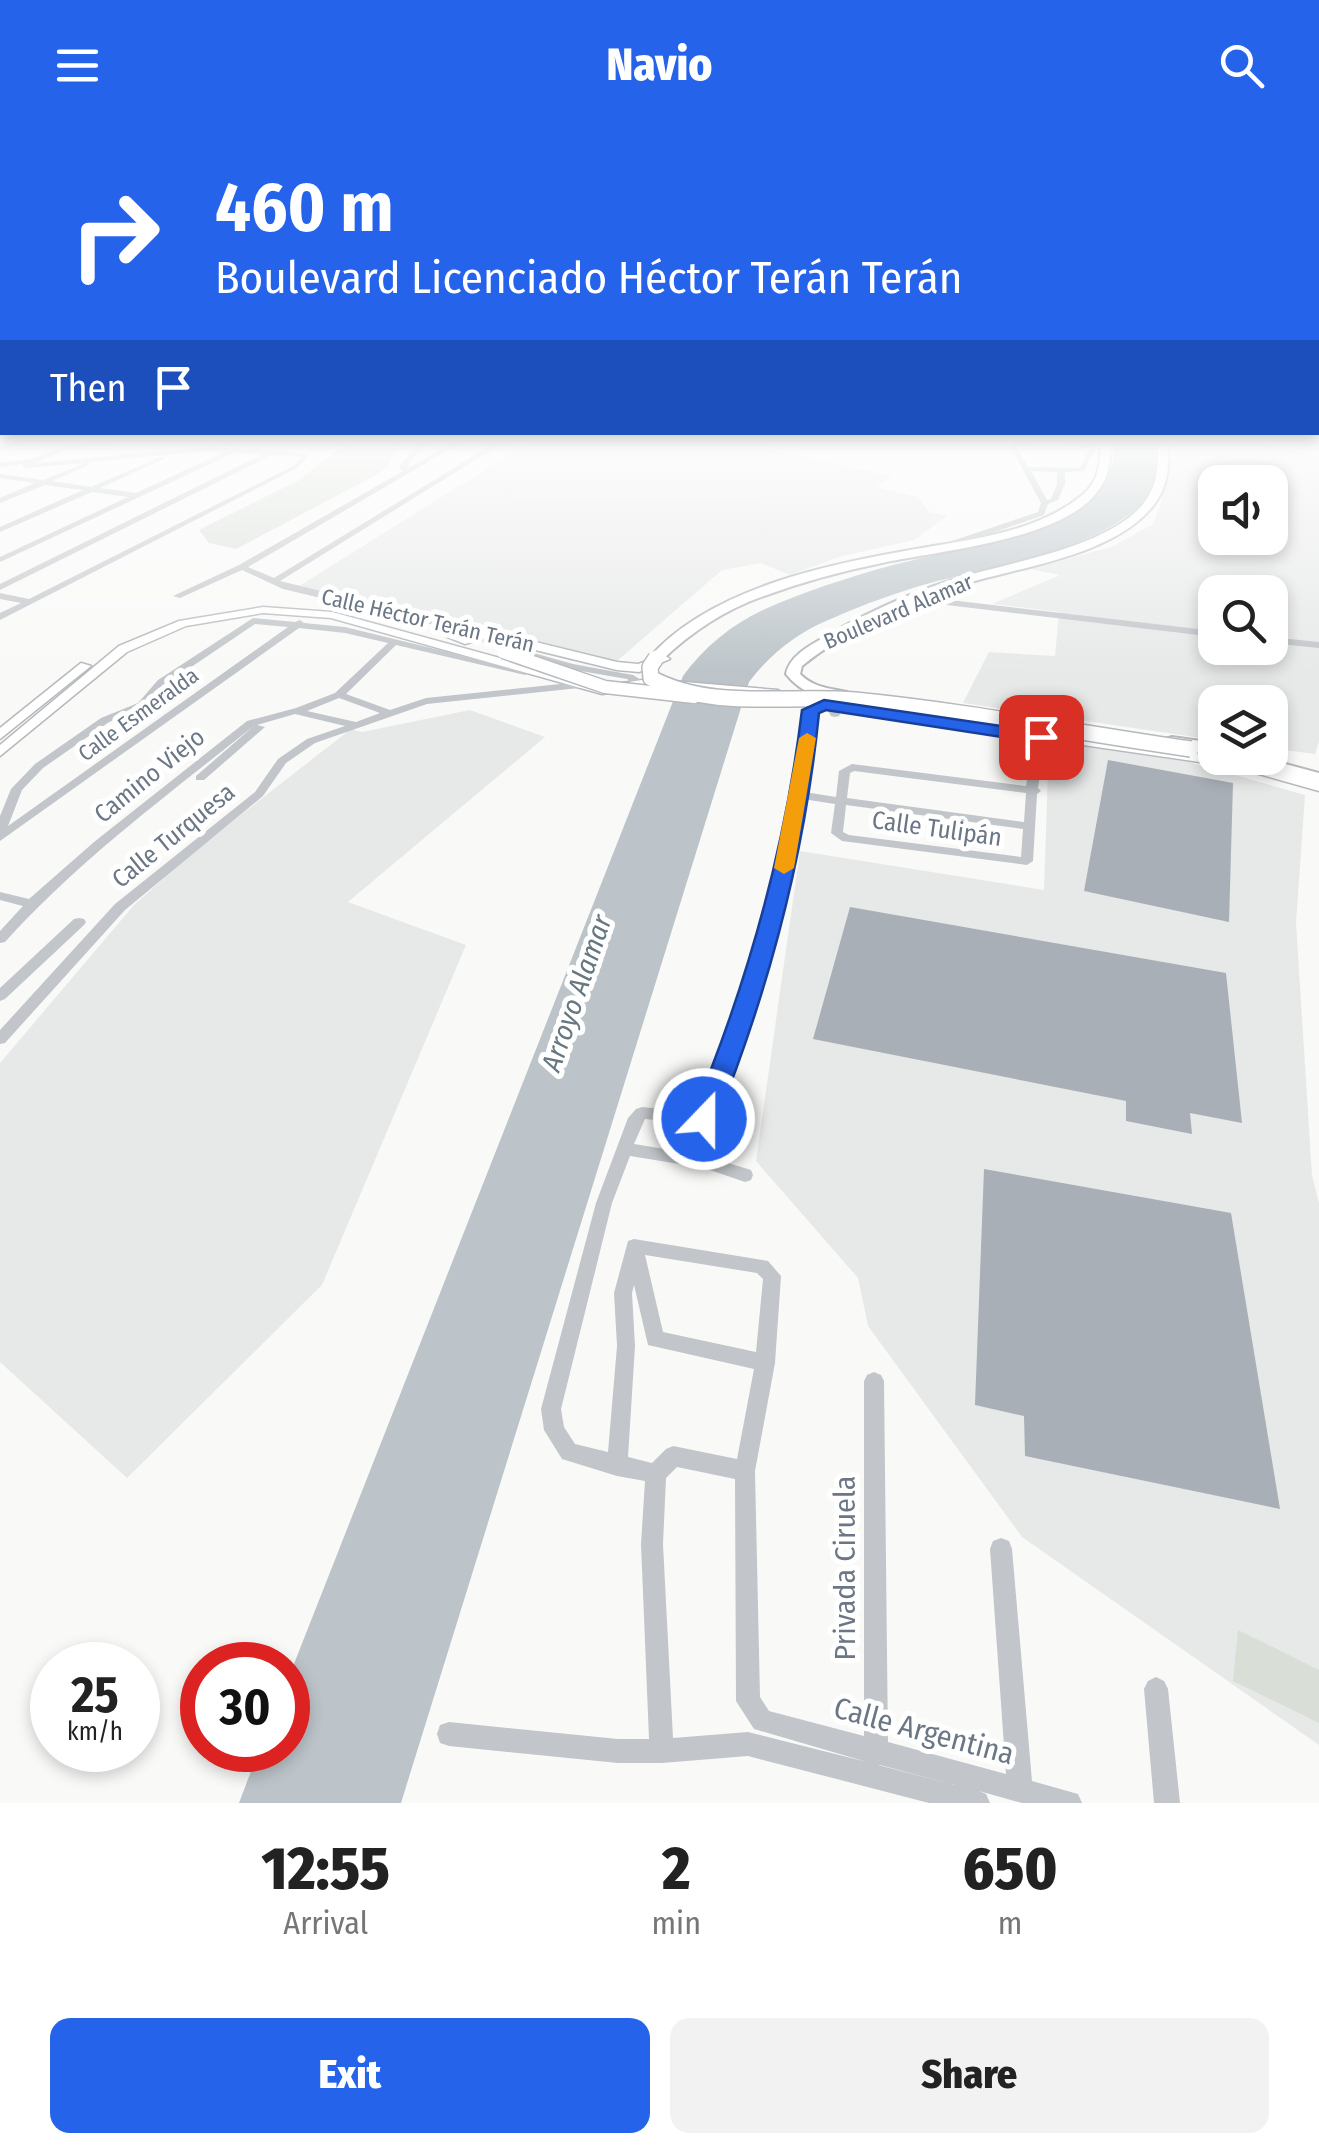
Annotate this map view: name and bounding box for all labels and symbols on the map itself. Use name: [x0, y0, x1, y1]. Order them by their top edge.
street label: Boulevard Alamar: [820, 568, 977, 655]
street label: Calle Héctor Terán Terán: [319, 583, 537, 658]
street label: Calle Esmeralda: [73, 662, 204, 767]
pin: [999, 695, 1084, 780]
street label: Camino Viejo: [88, 722, 211, 829]
street label: Calle Turquesa: [106, 777, 241, 894]
street label: Calle Tulipán: [870, 805, 1004, 853]
water label: Arroyo Alamar: [534, 909, 619, 1077]
position arrow: [652, 1067, 756, 1171]
street label: Privada Ciruela: [827, 1476, 863, 1660]
speed limit sign: 30: [180, 1642, 310, 1772]
street label: Calle Argentina: [830, 1690, 1018, 1772]

